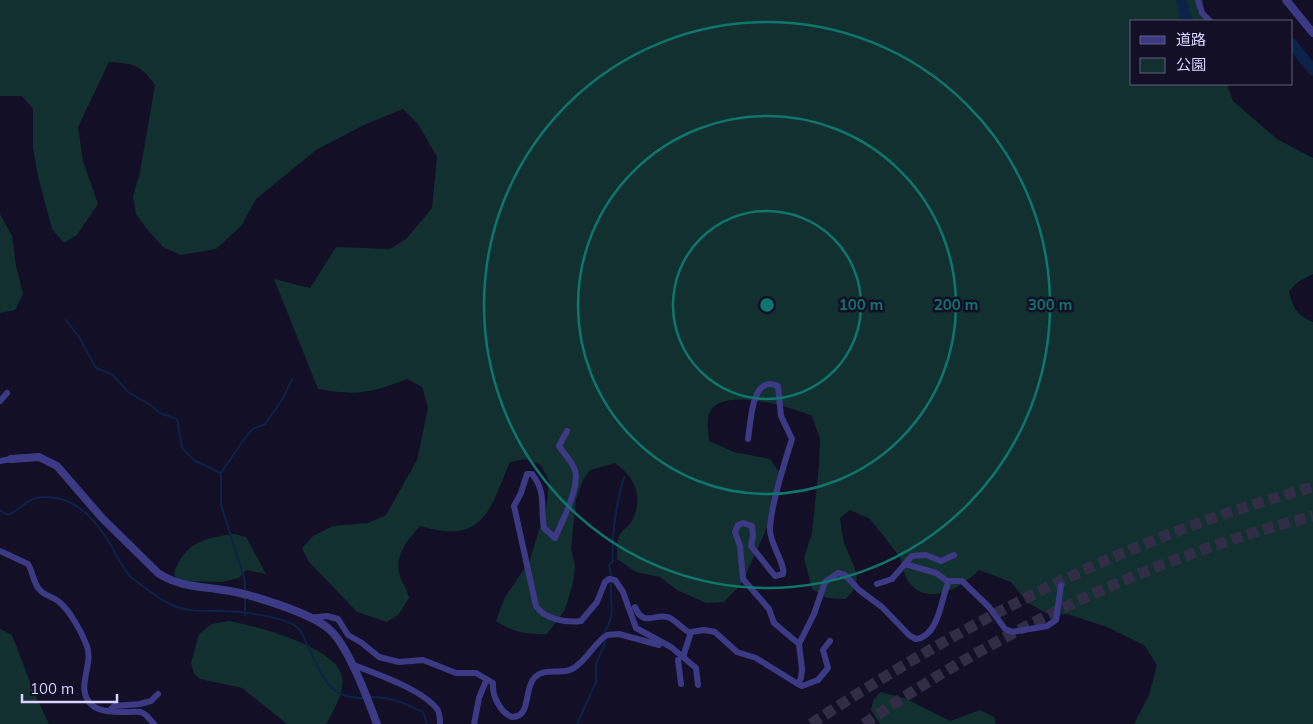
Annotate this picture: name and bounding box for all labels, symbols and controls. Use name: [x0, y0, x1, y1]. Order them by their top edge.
legend: [1130, 20, 1293, 85]
text: 道路: [1176, 30, 1206, 49]
text: 公園: [1176, 55, 1206, 74]
text: 100 m: [839, 295, 883, 314]
text: 200 m: [934, 295, 978, 314]
text: 300 m: [1028, 295, 1072, 314]
centre of rings: [758, 296, 776, 314]
scale bar: [22, 672, 118, 704]
text: 100 m: [30, 679, 74, 698]

